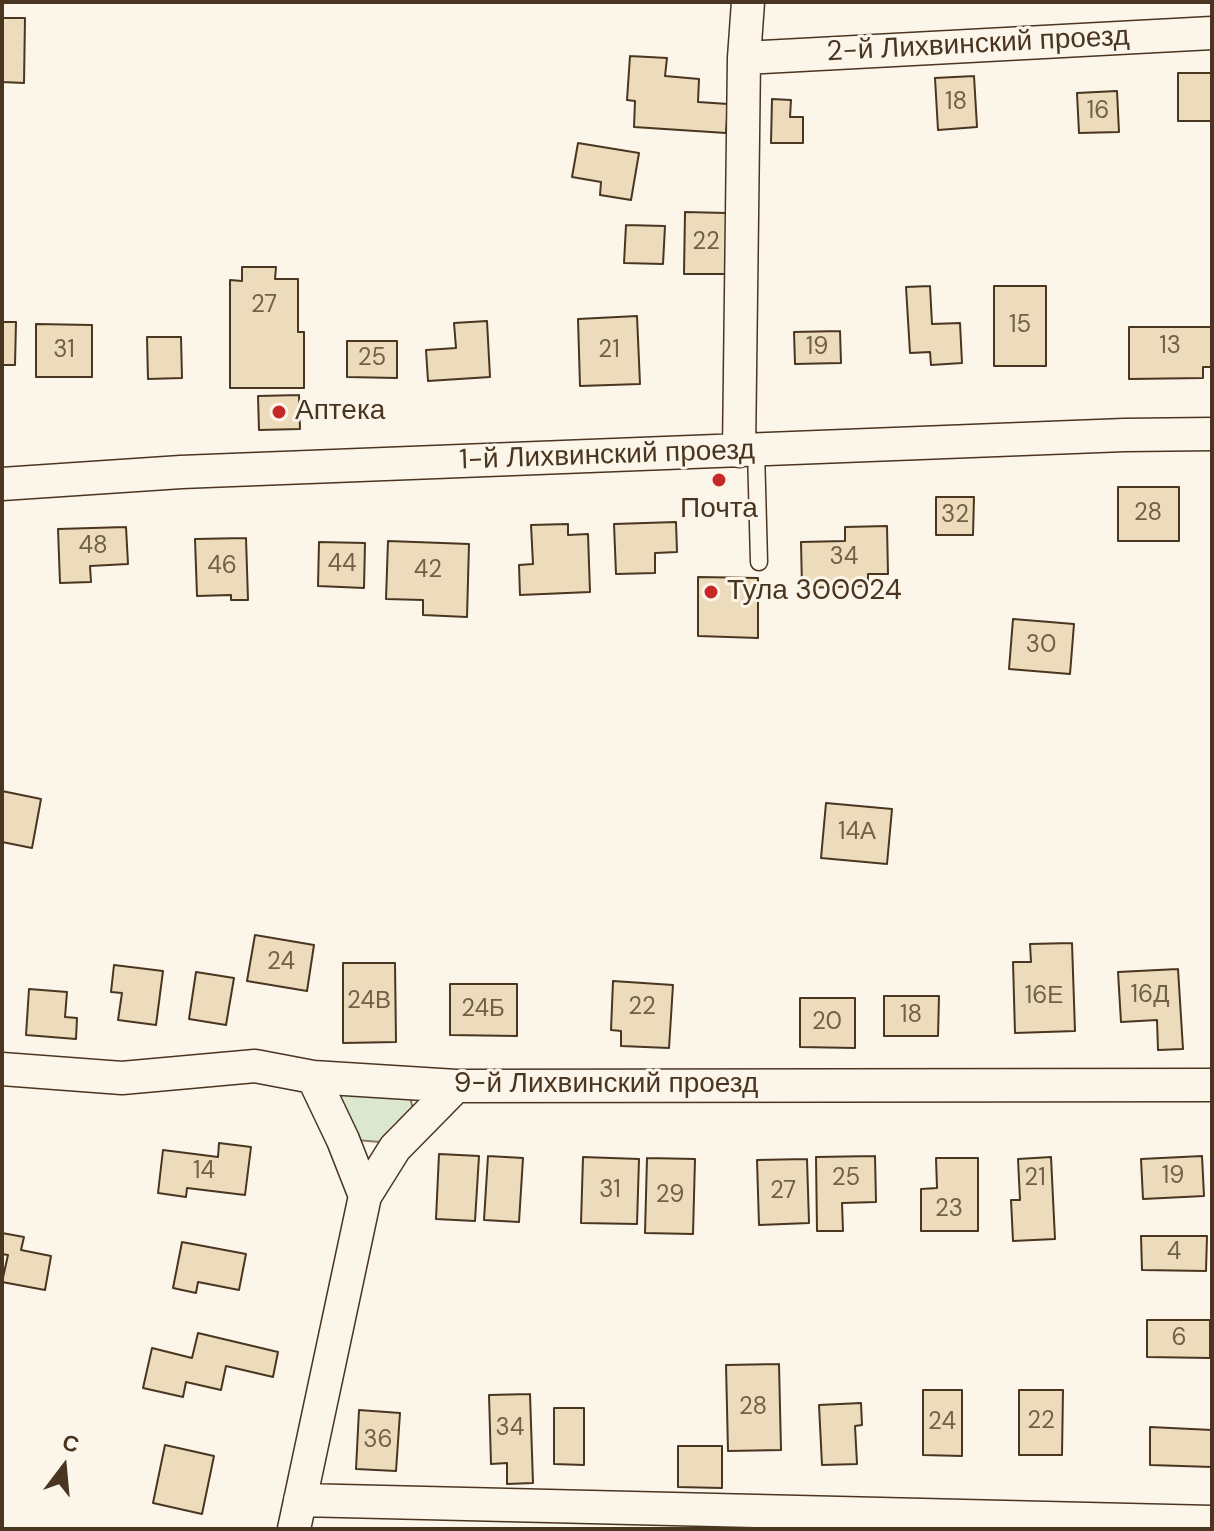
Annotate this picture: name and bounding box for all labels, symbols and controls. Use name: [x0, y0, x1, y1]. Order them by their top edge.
street label: 2-й Лихвинский проезд: [826, 20, 1130, 70]
house number: 18: [945, 89, 967, 117]
house number: 16: [1087, 98, 1109, 126]
house number: 22: [692, 229, 720, 257]
house number: 27: [251, 292, 277, 320]
house number: 15: [1009, 312, 1031, 340]
house number: 13: [1159, 333, 1181, 361]
house number: 19: [806, 334, 828, 362]
house number: 31: [53, 337, 75, 365]
house number: 21: [598, 337, 620, 365]
house number: 25: [358, 345, 386, 373]
place label: Аптека: [295, 395, 385, 429]
marker: Аптека: [270, 403, 288, 421]
street label: 1-й Лихвинский проезд: [459, 434, 755, 478]
marker: Почта: [710, 471, 728, 489]
place label: Почта: [680, 493, 758, 527]
house number: 28: [1134, 500, 1162, 528]
house number: 32: [941, 502, 969, 530]
house number: 48: [78, 533, 108, 561]
house number: 34: [830, 544, 858, 572]
house number: 44: [327, 551, 357, 579]
house number: 46: [207, 553, 237, 581]
house number: 42: [414, 557, 442, 585]
place label: Тула 300024: [727, 575, 902, 609]
marker: Тула 300024: [702, 583, 720, 601]
house number: 30: [1026, 632, 1056, 660]
house number: 14А: [838, 819, 876, 847]
house number: 24: [267, 949, 295, 977]
house number: 16Д: [1131, 982, 1169, 1010]
house number: 16Е: [1025, 983, 1063, 1011]
house number: 24В: [347, 988, 391, 1016]
house number: 22: [628, 994, 656, 1022]
house number: 24Б: [461, 996, 505, 1024]
house number: 18: [900, 1002, 922, 1030]
house number: 20: [812, 1009, 842, 1037]
street label: 9-й Лихвинский проезд: [454, 1068, 758, 1102]
house number: 14: [193, 1158, 215, 1186]
house number: 19: [1162, 1163, 1184, 1191]
house number: 25: [832, 1165, 860, 1193]
house number: 21: [1024, 1165, 1046, 1193]
house number: 31: [599, 1177, 621, 1205]
house number: 27: [770, 1178, 796, 1206]
house number: 29: [656, 1182, 684, 1210]
house number: 23: [935, 1196, 963, 1224]
house number: 4: [1167, 1239, 1181, 1267]
house number: 6: [1171, 1325, 1187, 1353]
house number: 28: [739, 1394, 767, 1422]
house number: 22: [1027, 1408, 1055, 1436]
house number: 24: [928, 1409, 956, 1437]
house number: 34: [496, 1415, 524, 1443]
north arrow: [24, 1427, 104, 1507]
text: С: [59, 1427, 82, 1460]
house number: 36: [363, 1427, 393, 1455]

